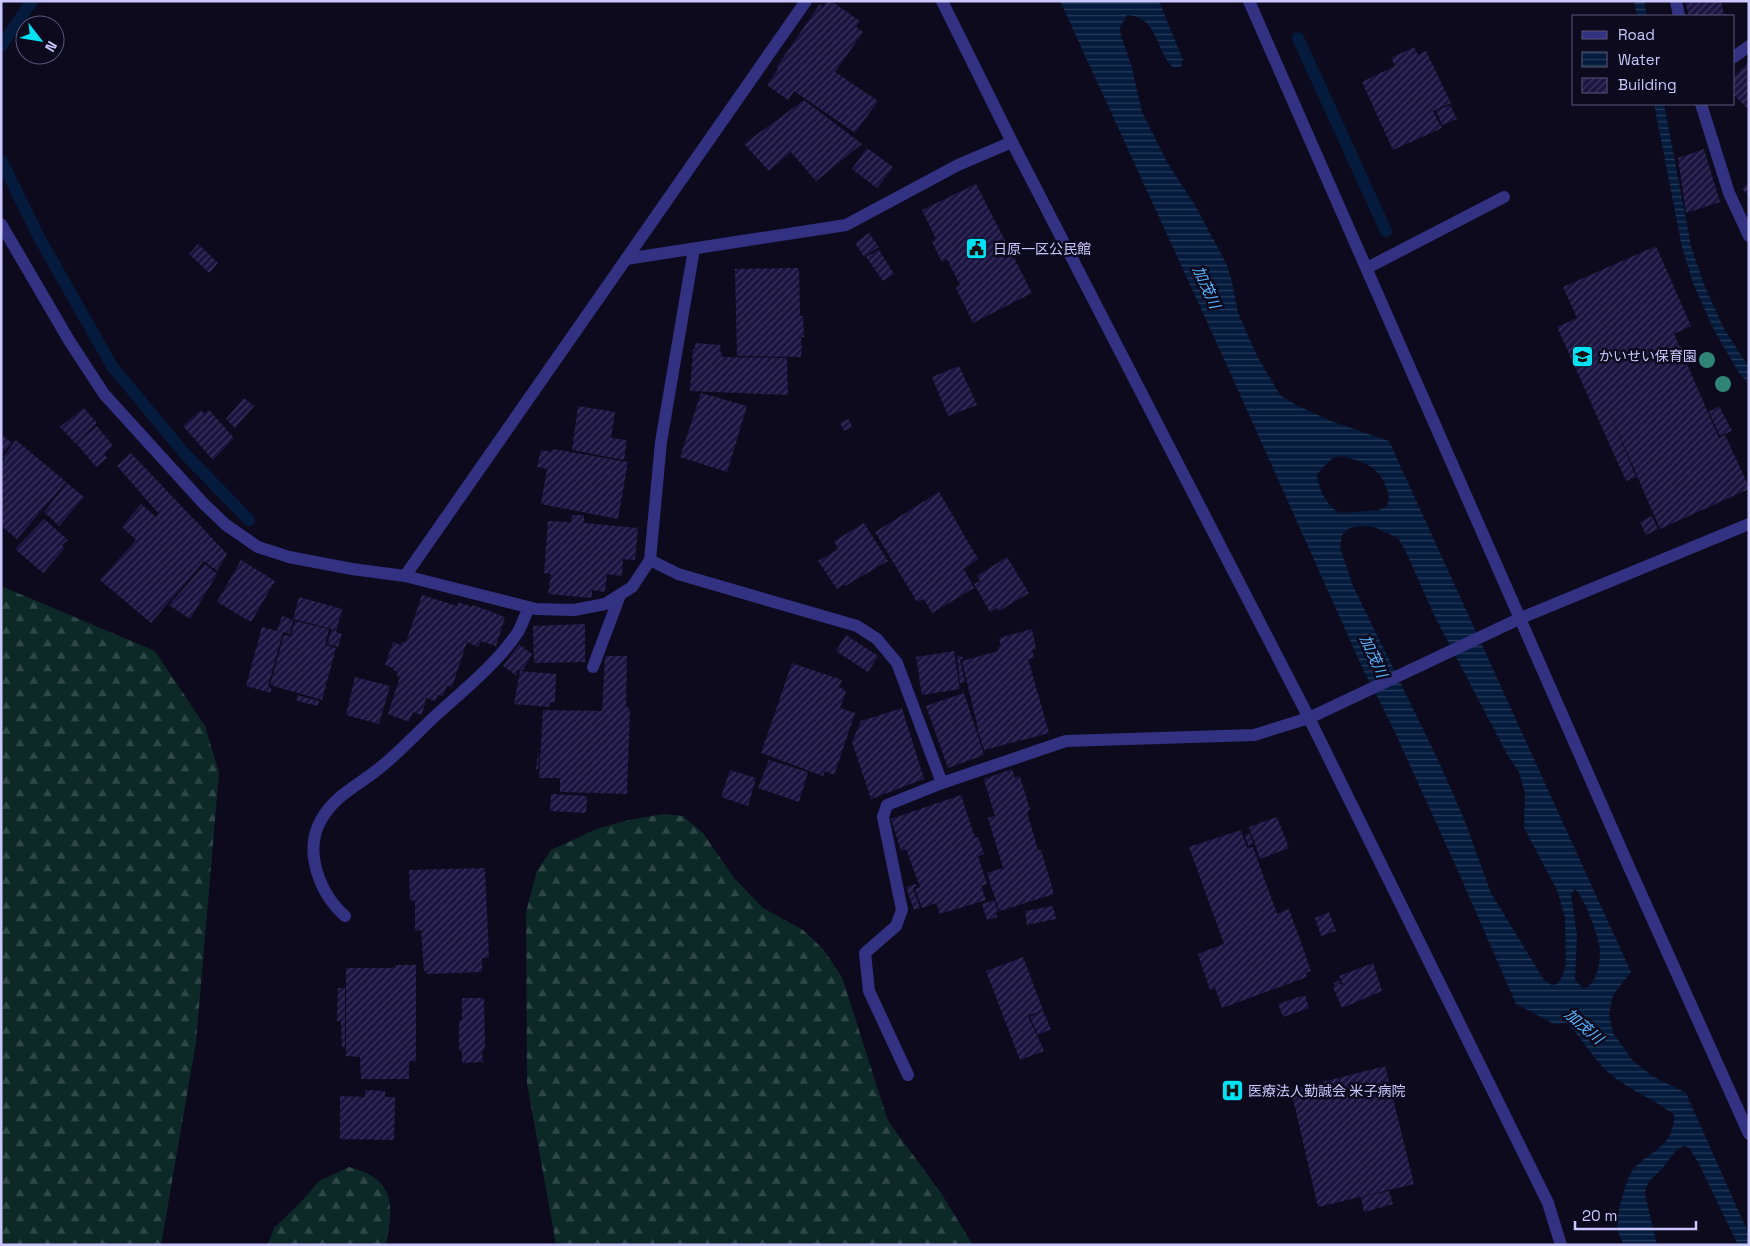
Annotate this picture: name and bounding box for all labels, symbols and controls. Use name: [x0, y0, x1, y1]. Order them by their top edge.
north arrow: [15, 15, 65, 65]
legend: [1572, 15, 1735, 105]
text: Road: [1618, 25, 1655, 44]
text: N: [41, 38, 61, 55]
text: Water: [1618, 50, 1661, 69]
text: Building: [1618, 75, 1677, 94]
public building icon: 日原一区公民館: [965, 237, 989, 261]
place label: 日原一区公民館: [993, 240, 1091, 258]
water label: 加茂川: [1189, 263, 1226, 313]
school or university icon: かいせい保育園: [1571, 344, 1595, 368]
place label: かいせい保育園: [1599, 347, 1697, 365]
water label: 加茂川: [1356, 632, 1393, 682]
water label: 加茂川: [1561, 1004, 1609, 1049]
hospital icon: 医療法人勤誠会 米子病院: [1220, 1079, 1244, 1103]
place label: 医療法人勤誠会 米子病院: [1248, 1082, 1406, 1100]
scale bar: [1575, 1198, 1696, 1230]
text: 20 m: [1582, 1206, 1617, 1225]

